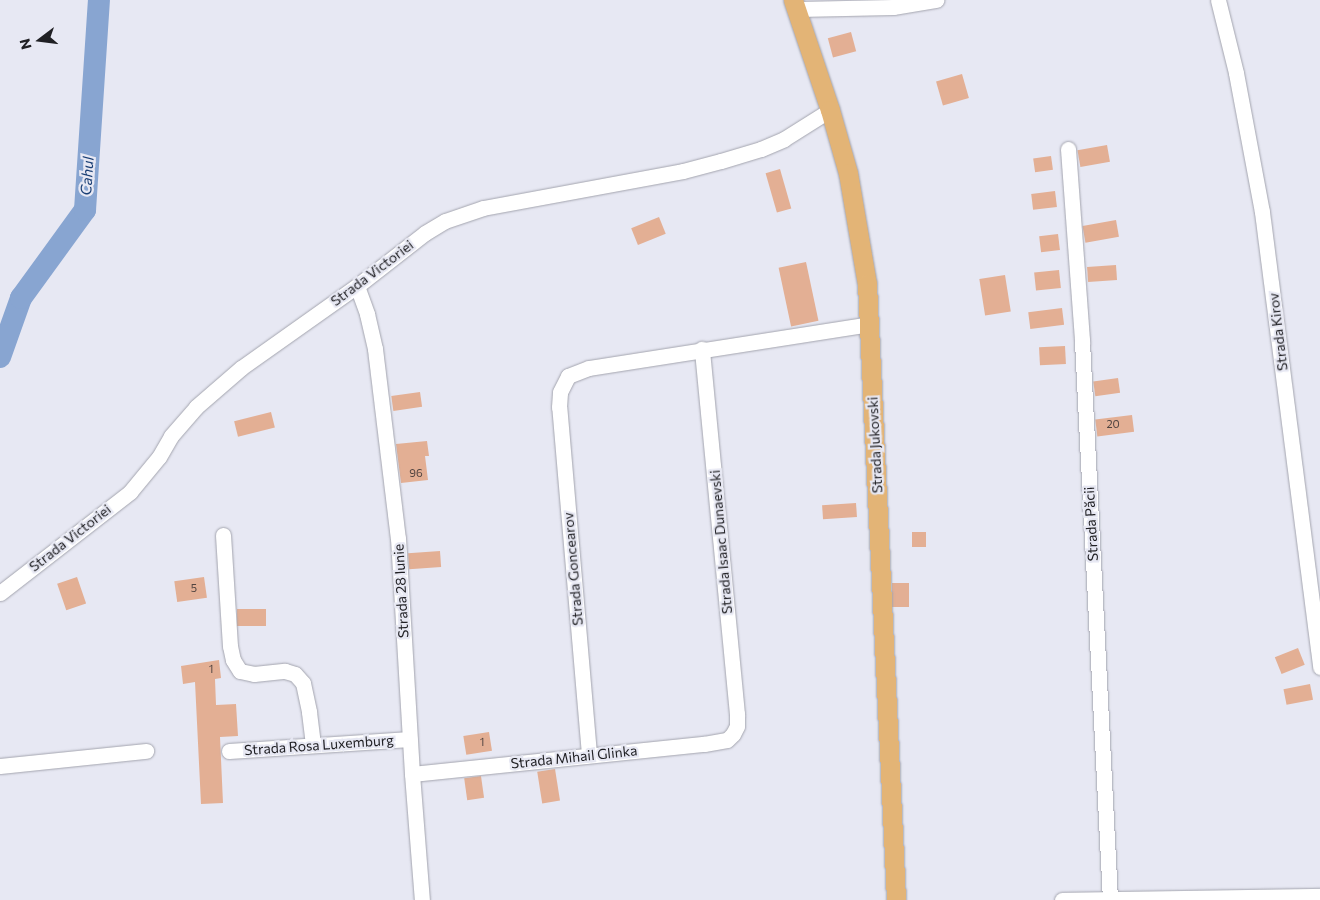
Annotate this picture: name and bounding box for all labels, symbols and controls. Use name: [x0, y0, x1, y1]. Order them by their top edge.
north arrow: [15, 15, 65, 65]
text: N: [15, 37, 35, 51]
water label: Cahul: [77, 156, 97, 196]
street label: Strada Victoriei: [327, 237, 417, 309]
street label: Strada Kirov: [1265, 292, 1291, 372]
street label: Strada Jukovski: [864, 396, 886, 494]
house number: 20: [1106, 417, 1120, 431]
house number: 96: [409, 466, 423, 480]
street label: Strada Isaac Dunaevski: [706, 469, 736, 615]
street label: Strada Păcii: [1081, 486, 1101, 562]
street label: Strada Victoriei: [26, 501, 114, 575]
street label: Strada Goncearov: [560, 512, 586, 626]
street label: Strada 28 Iunie: [390, 543, 412, 639]
house number: 5: [191, 581, 197, 595]
house number: 1: [209, 662, 213, 676]
street label: Strada Rosa Luxemburg: [244, 731, 394, 759]
house number: 1: [480, 735, 484, 749]
street label: Strada Mihail Glinka: [510, 742, 638, 772]

